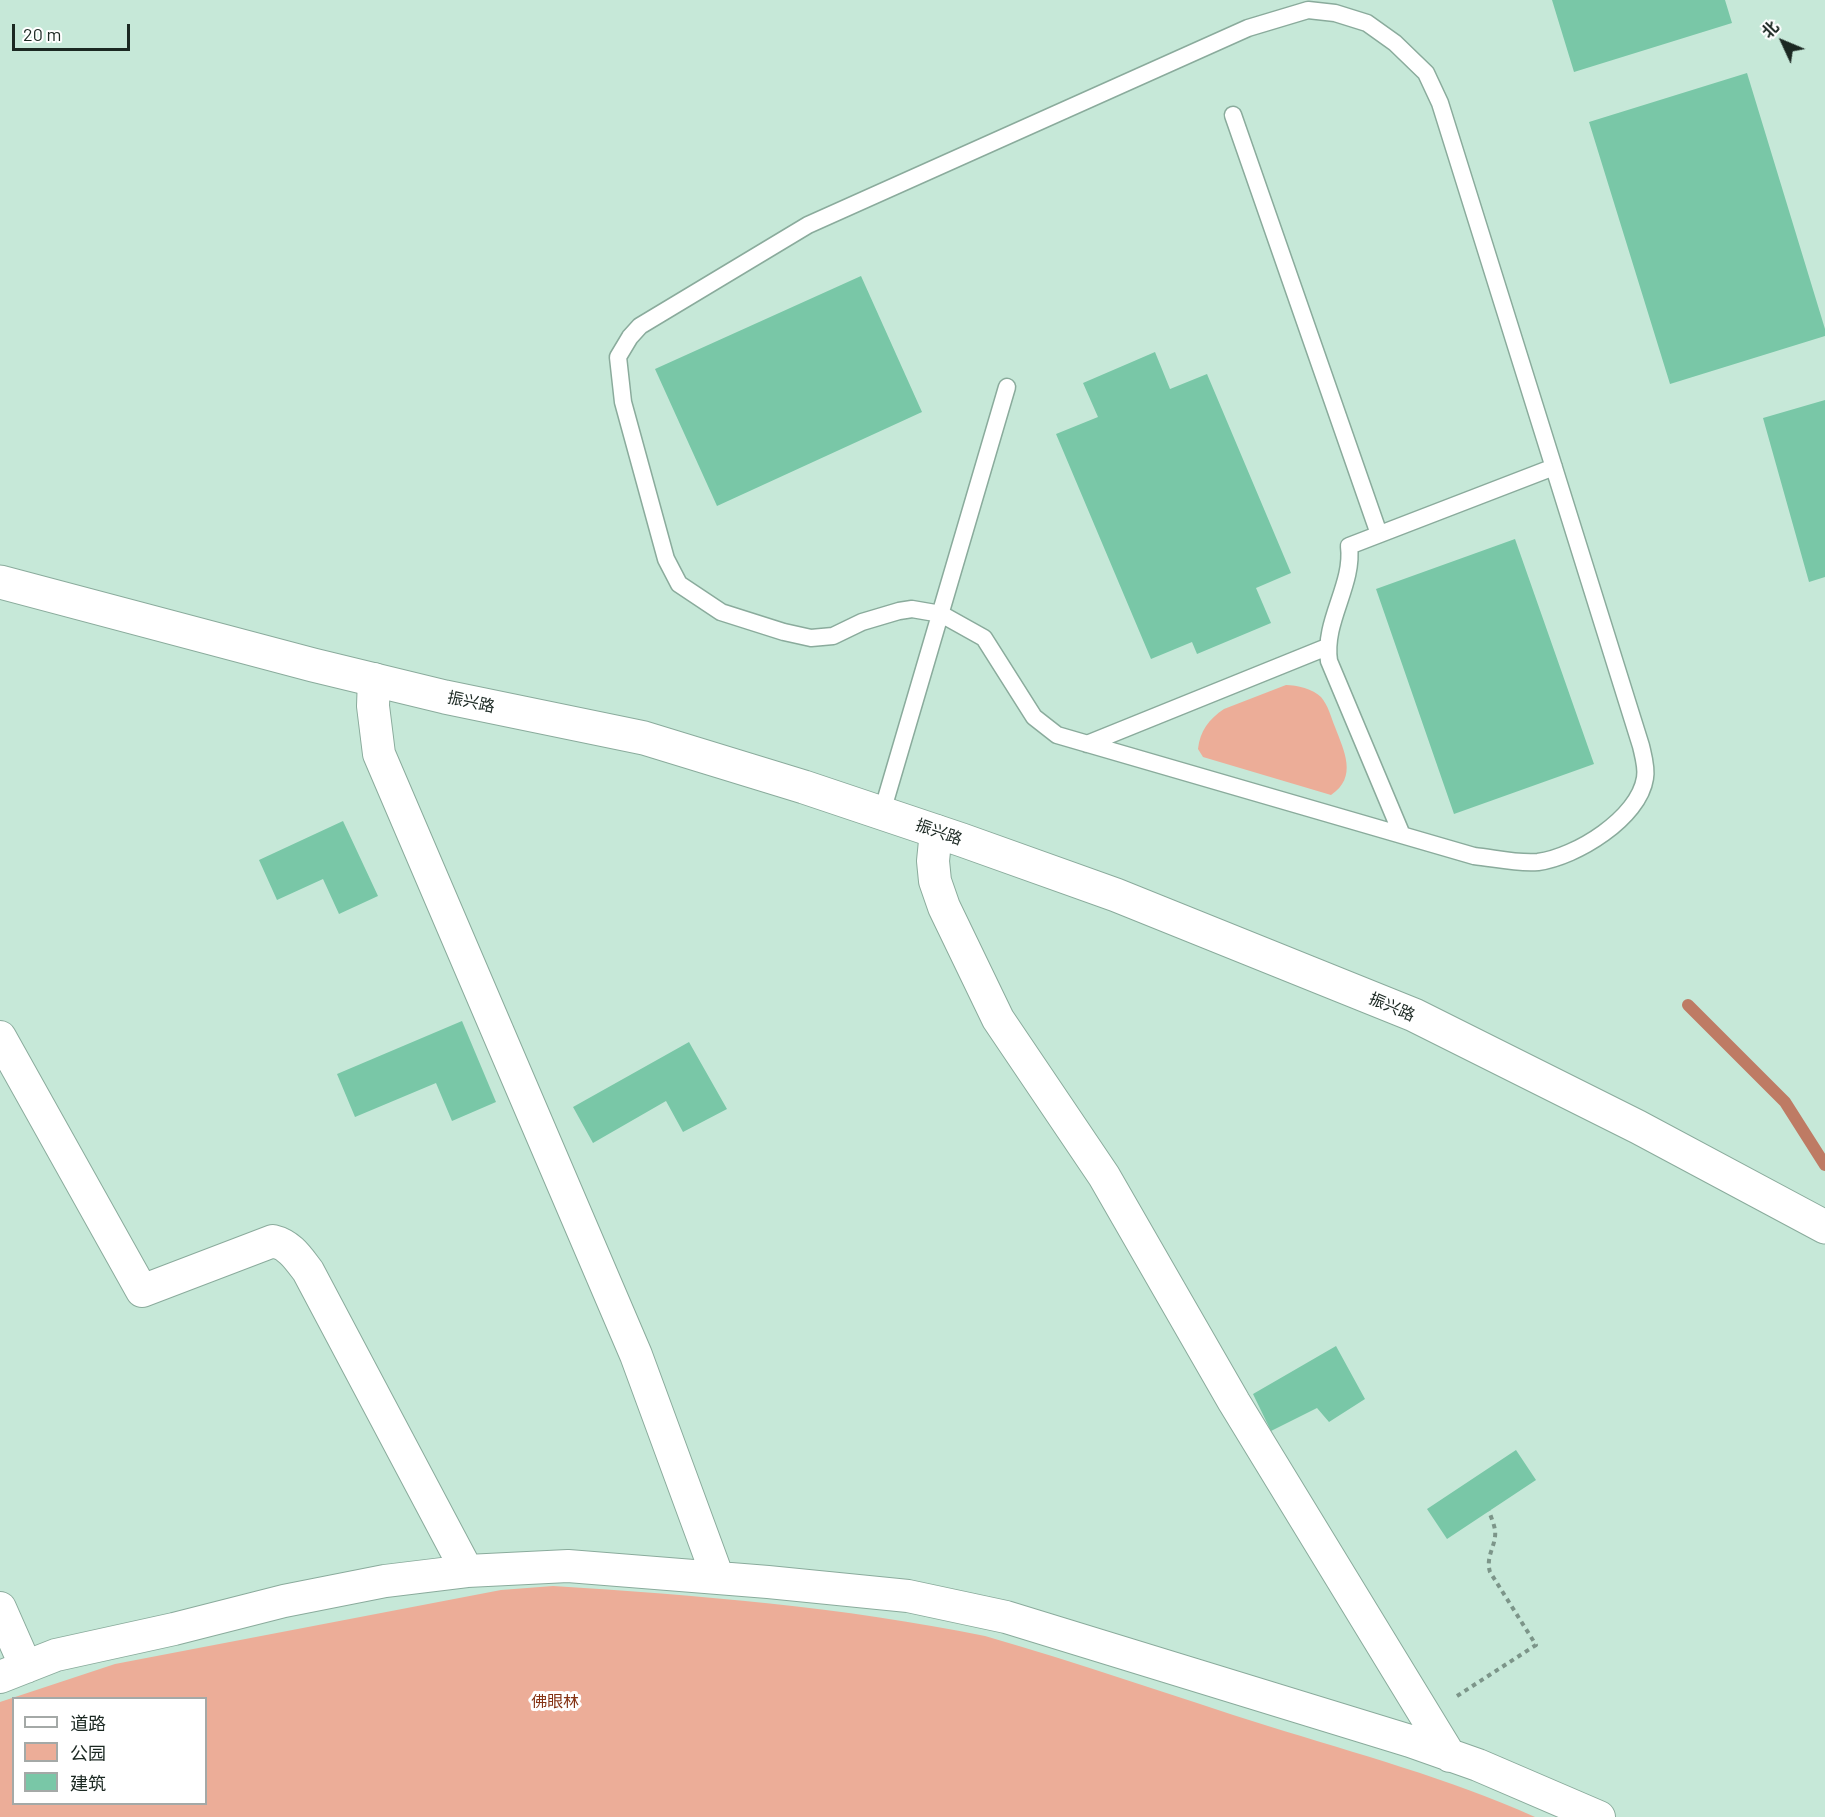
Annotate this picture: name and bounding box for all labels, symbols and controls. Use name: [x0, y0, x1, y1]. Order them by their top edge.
scale bar: [15, 12, 134, 50]
north arrow: [1753, 12, 1813, 72]
text: 北: [1757, 17, 1782, 42]
text: 20 m: [23, 23, 61, 45]
street label: 振兴路: [446, 688, 496, 716]
street label: 振兴路: [913, 815, 965, 849]
street label: 振兴路: [1366, 989, 1418, 1025]
park label: 佛眼林: [531, 1692, 579, 1712]
legend: [12, 1697, 207, 1805]
text: 道路: [70, 1712, 106, 1734]
text: 公园: [70, 1742, 106, 1764]
text: 建筑: [70, 1772, 106, 1794]

